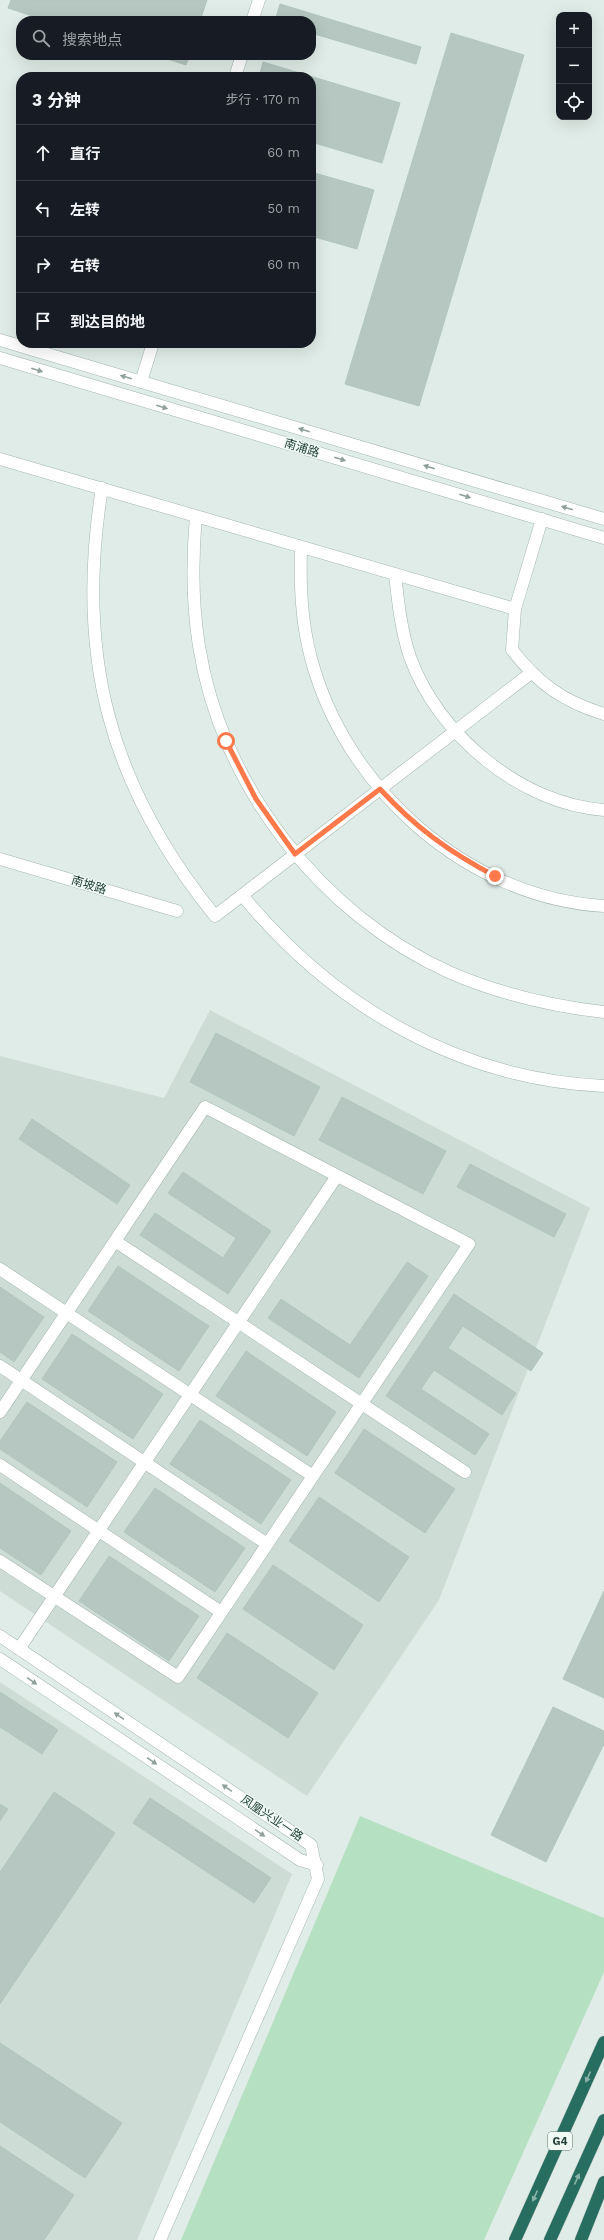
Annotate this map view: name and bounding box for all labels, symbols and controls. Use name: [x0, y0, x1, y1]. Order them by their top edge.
map controls: [556, 12, 592, 120]
button: +: [556, 12, 592, 48]
search box: [16, 16, 316, 60]
icon: search: [30, 27, 52, 49]
text: 搜索地点: [62, 31, 122, 49]
button: −: [556, 48, 592, 84]
button: locate: [556, 84, 592, 120]
text: 3 分钟: [32, 90, 81, 110]
text: 步行 · 170 m: [225, 92, 300, 107]
icon: ahead: [32, 142, 54, 164]
text: 直行: [70, 145, 100, 163]
text: 60 m: [267, 145, 300, 160]
icon: left: [32, 198, 54, 220]
text: 左转: [70, 201, 100, 219]
text: 50 m: [268, 201, 300, 216]
icon: right: [32, 254, 54, 276]
text: 右转: [70, 257, 100, 275]
text: 60 m: [267, 257, 300, 272]
icon: arrive: [32, 310, 54, 332]
text: 到达目的地: [70, 313, 145, 331]
one-way arrow: [32, 367, 44, 373]
one-way arrow: [119, 374, 131, 380]
one-way arrow: [156, 404, 168, 410]
one-way arrow: [298, 427, 310, 433]
street label: 南浦路: [283, 436, 321, 460]
one-way arrow: [335, 456, 347, 462]
one-way arrow: [422, 464, 434, 470]
one-way arrow: [459, 493, 471, 499]
one-way arrow: [560, 505, 572, 511]
route start: [217, 732, 235, 750]
route end: [486, 867, 504, 885]
street label: 南坡路: [70, 873, 108, 897]
one-way arrow: [27, 1677, 38, 1685]
one-way arrow: [114, 1712, 124, 1720]
one-way arrow: [147, 1757, 157, 1765]
one-way arrow: [222, 1784, 232, 1792]
street label: 凤凰兴业一路: [238, 1792, 306, 1844]
one-way arrow: [255, 1829, 265, 1837]
one-way arrow: [585, 2072, 591, 2083]
road number: G4: [548, 2132, 572, 2150]
one-way arrow: [575, 2172, 581, 2184]
one-way arrow: [532, 2190, 538, 2201]

